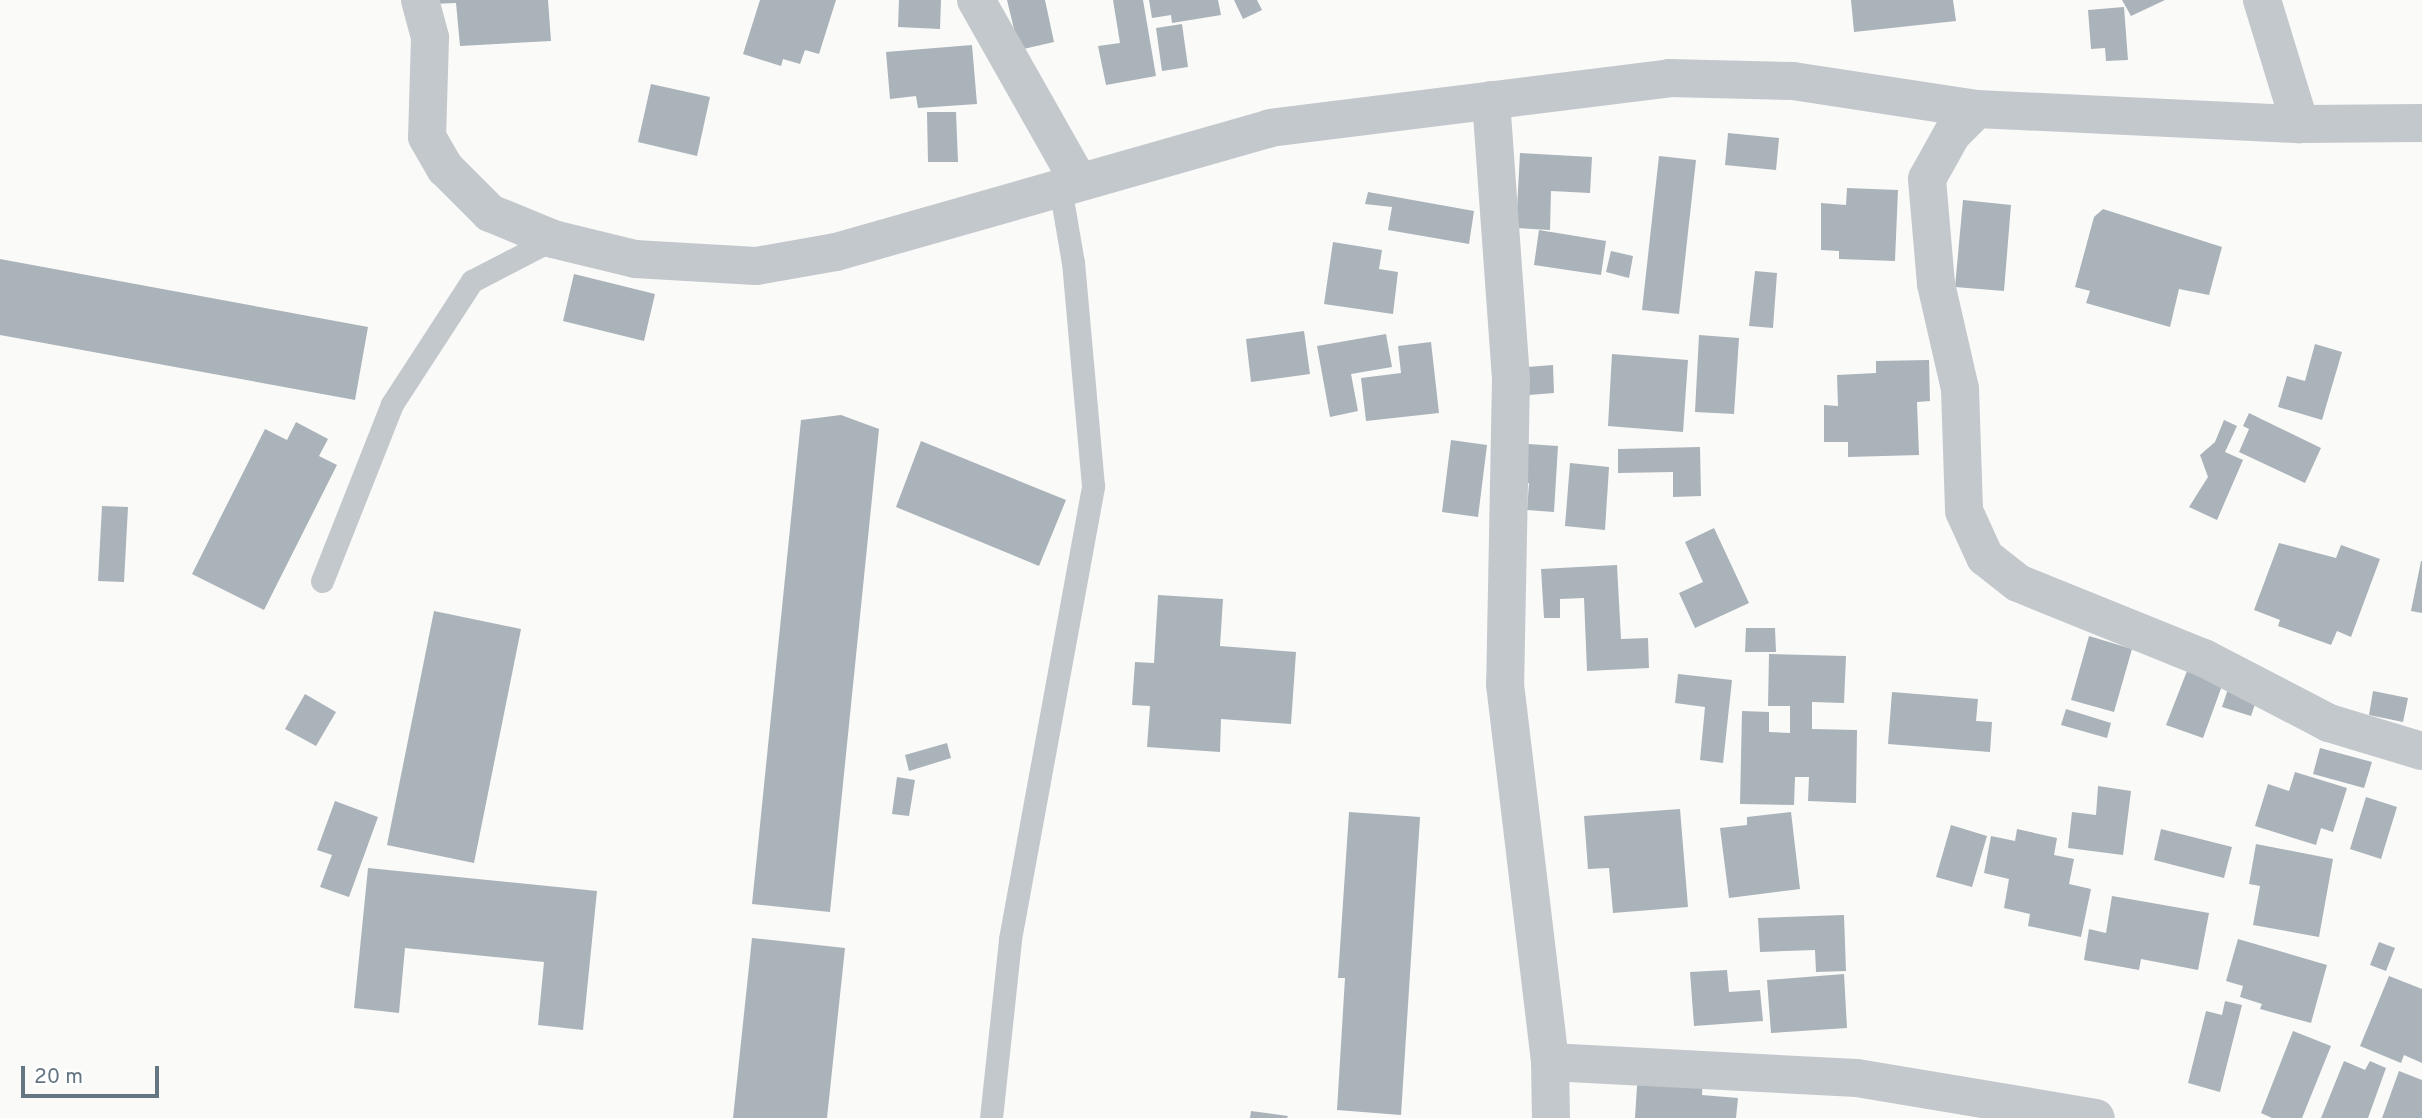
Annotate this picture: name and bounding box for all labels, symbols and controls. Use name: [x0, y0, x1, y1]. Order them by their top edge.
scale bar: [24, 1052, 163, 1096]
text: 20 m: [34, 1064, 83, 1091]

